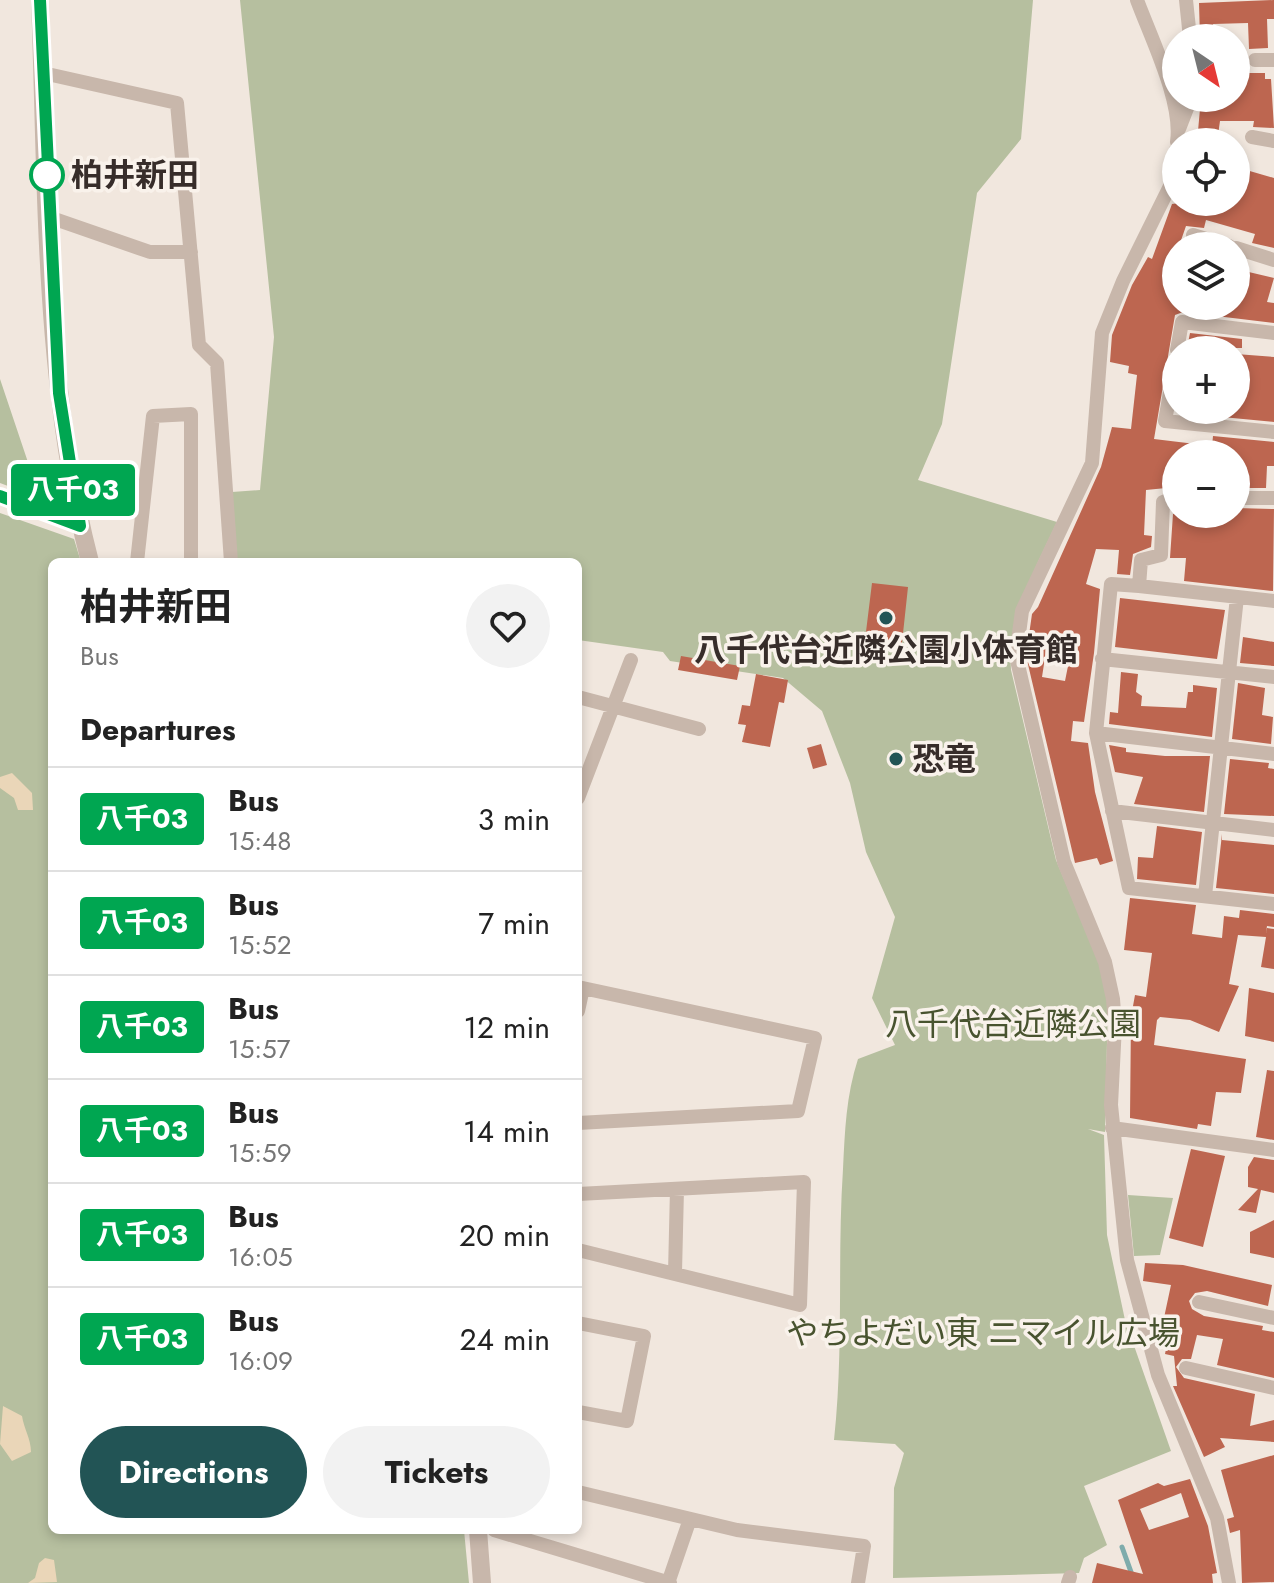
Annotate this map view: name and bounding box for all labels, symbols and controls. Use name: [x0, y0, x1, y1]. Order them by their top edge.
north arrow: [1162, 24, 1250, 112]
map controls: [1162, 24, 1250, 528]
button: locate: [1162, 128, 1250, 216]
place label: 柏井新田: [71, 152, 199, 198]
marker: 柏井新田: [30, 158, 64, 192]
button: layers: [1162, 232, 1250, 320]
button: +: [1162, 336, 1250, 424]
button: −: [1162, 440, 1250, 528]
line badge: 八千03: [17, 464, 129, 516]
text: 八千03: [27, 469, 119, 510]
text: 柏井新田: [80, 579, 232, 634]
button: heart: [466, 584, 550, 668]
marker: 八千代台近隣公園小体育館: [877, 609, 895, 627]
place label: 八千代台近隣公園小体育館: [694, 627, 1078, 673]
text: Bus: [80, 637, 119, 675]
text: Departures: [80, 708, 236, 751]
place label: 恐竜: [912, 736, 976, 782]
marker: 恐竜: [887, 750, 905, 768]
text: Bus: [228, 779, 279, 822]
text: 八千03: [96, 798, 188, 839]
text: 3 min: [478, 798, 550, 841]
text: 15:48: [228, 822, 291, 860]
text: Bus: [228, 883, 279, 926]
text: 八千03: [96, 902, 188, 943]
text: 7 min: [478, 902, 550, 945]
text: 15:52: [228, 926, 292, 964]
text: Bus: [228, 987, 279, 1030]
park label: 八千代台近隣公園: [885, 1001, 1141, 1047]
text: 八千03: [96, 1006, 188, 1047]
text: 12 min: [463, 1006, 550, 1049]
text: 15:57: [228, 1030, 290, 1068]
text: Bus: [228, 1091, 279, 1134]
text: 八千03: [96, 1110, 188, 1151]
text: 14 min: [463, 1110, 550, 1153]
text: 15:59: [228, 1134, 292, 1172]
text: Bus: [228, 1195, 279, 1238]
text: 八千03: [96, 1214, 188, 1255]
text: 20 min: [459, 1214, 550, 1257]
text: 16:05: [228, 1238, 293, 1276]
text: Bus: [228, 1299, 279, 1342]
park label: やちよだい東 ニマイル広場: [786, 1310, 1180, 1356]
text: 八千03: [96, 1318, 188, 1359]
text: 24 min: [459, 1318, 550, 1361]
text: 16:09: [228, 1342, 293, 1380]
button: Directions: [80, 1426, 307, 1518]
button: Tickets: [323, 1426, 550, 1518]

